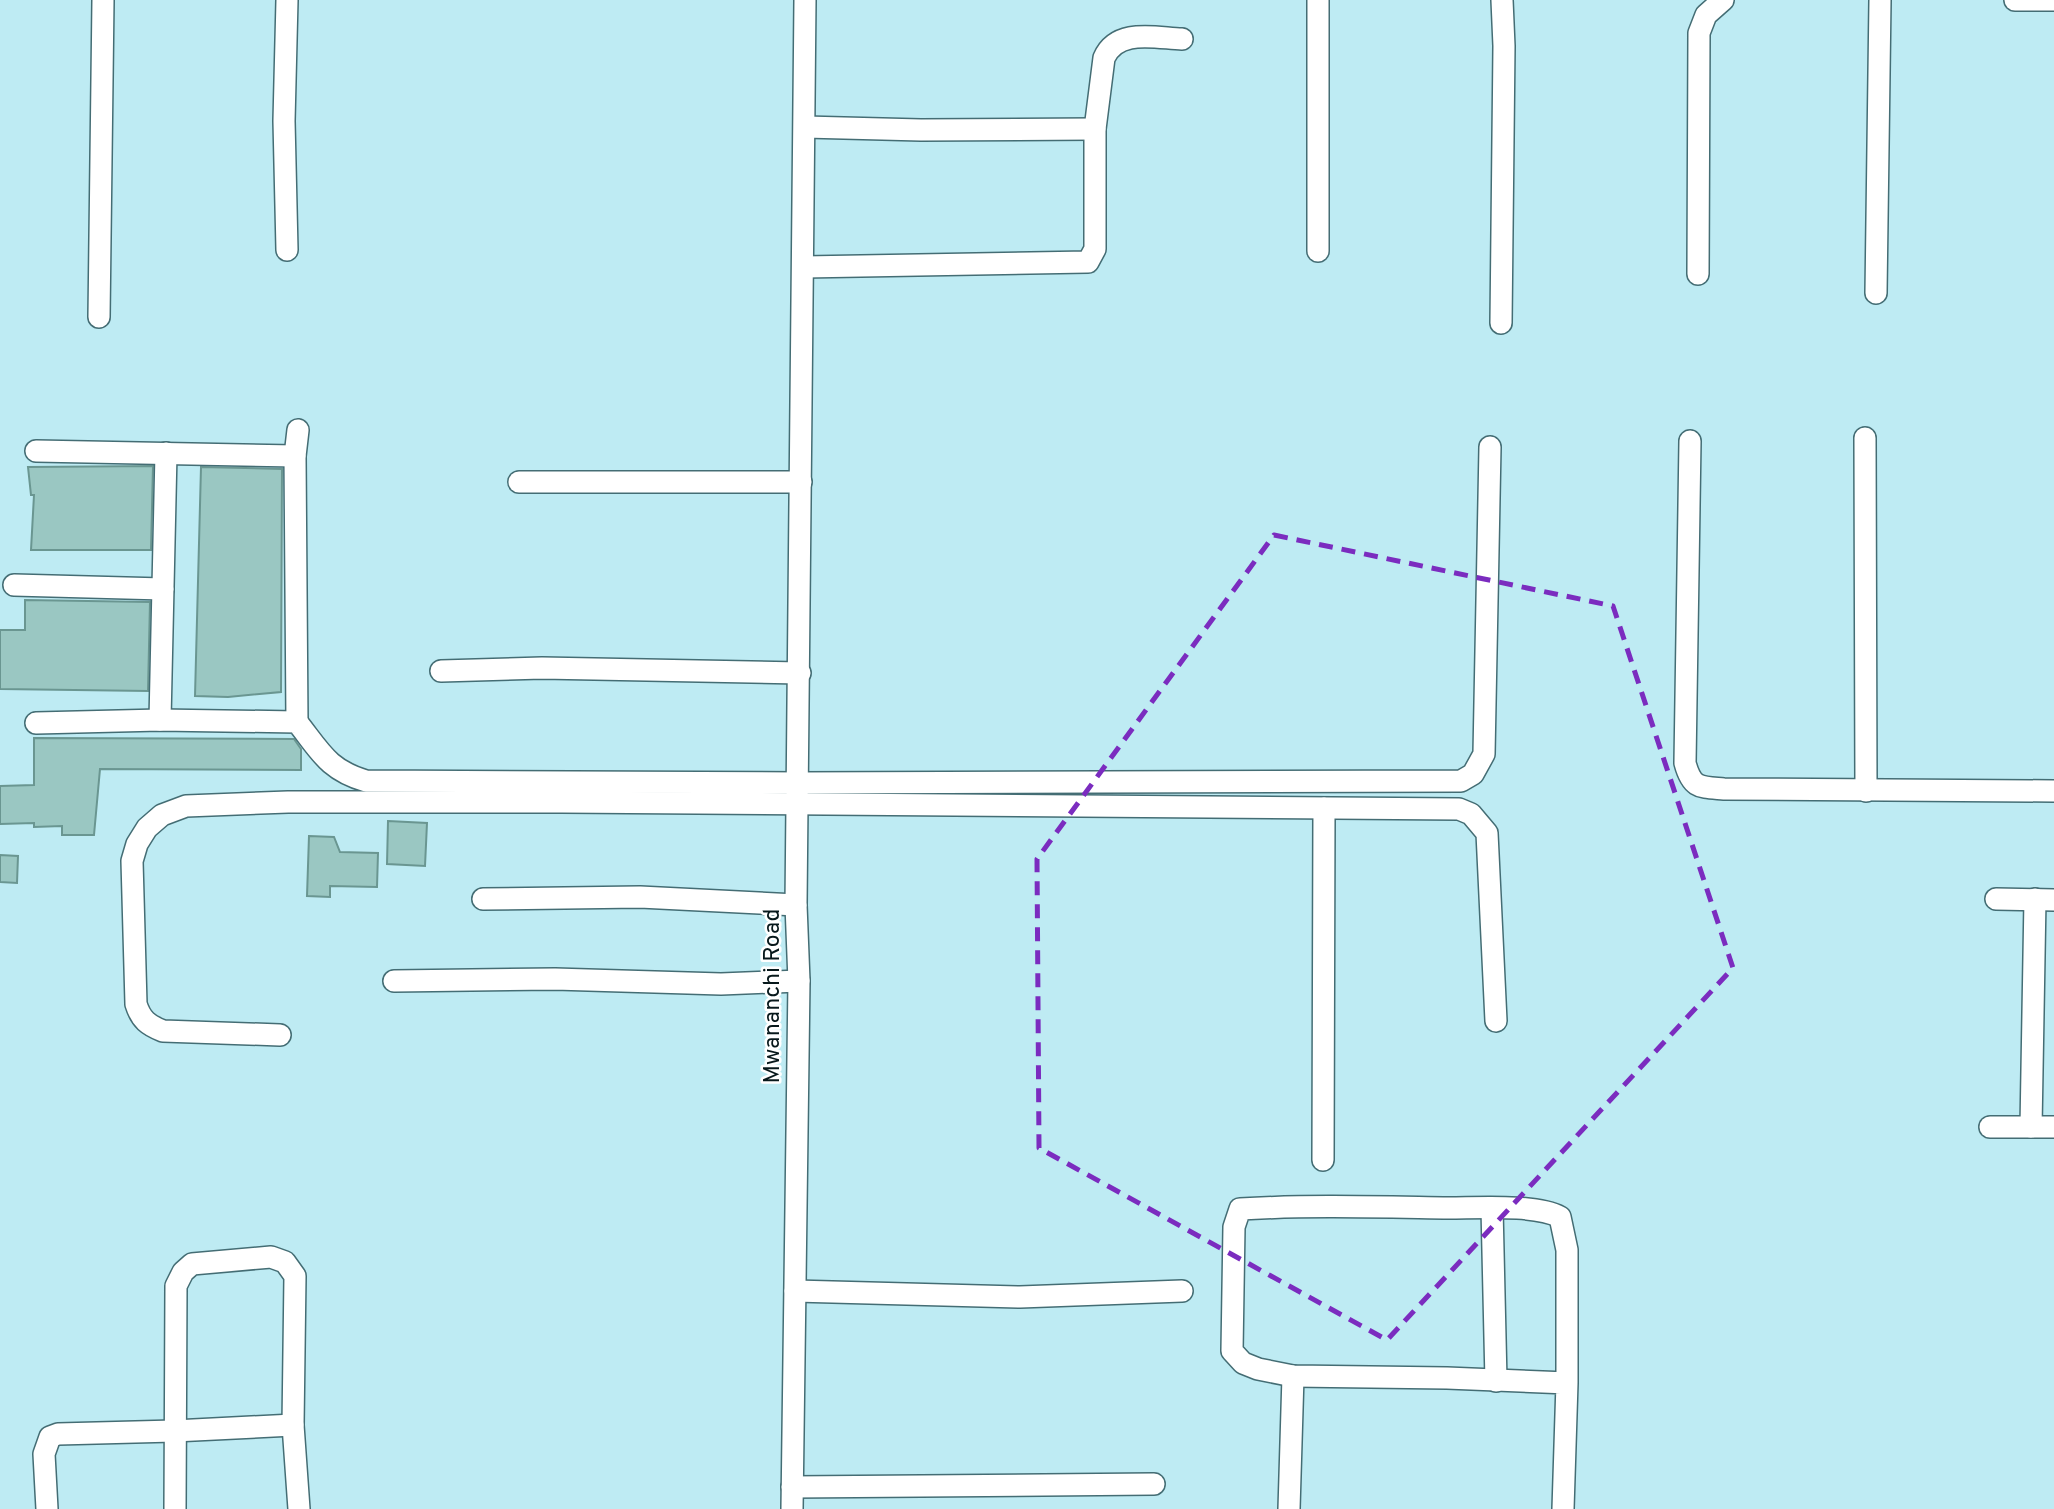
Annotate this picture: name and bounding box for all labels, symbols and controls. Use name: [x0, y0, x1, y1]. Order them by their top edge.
street label: Mwananchi Road: [759, 909, 788, 1083]

